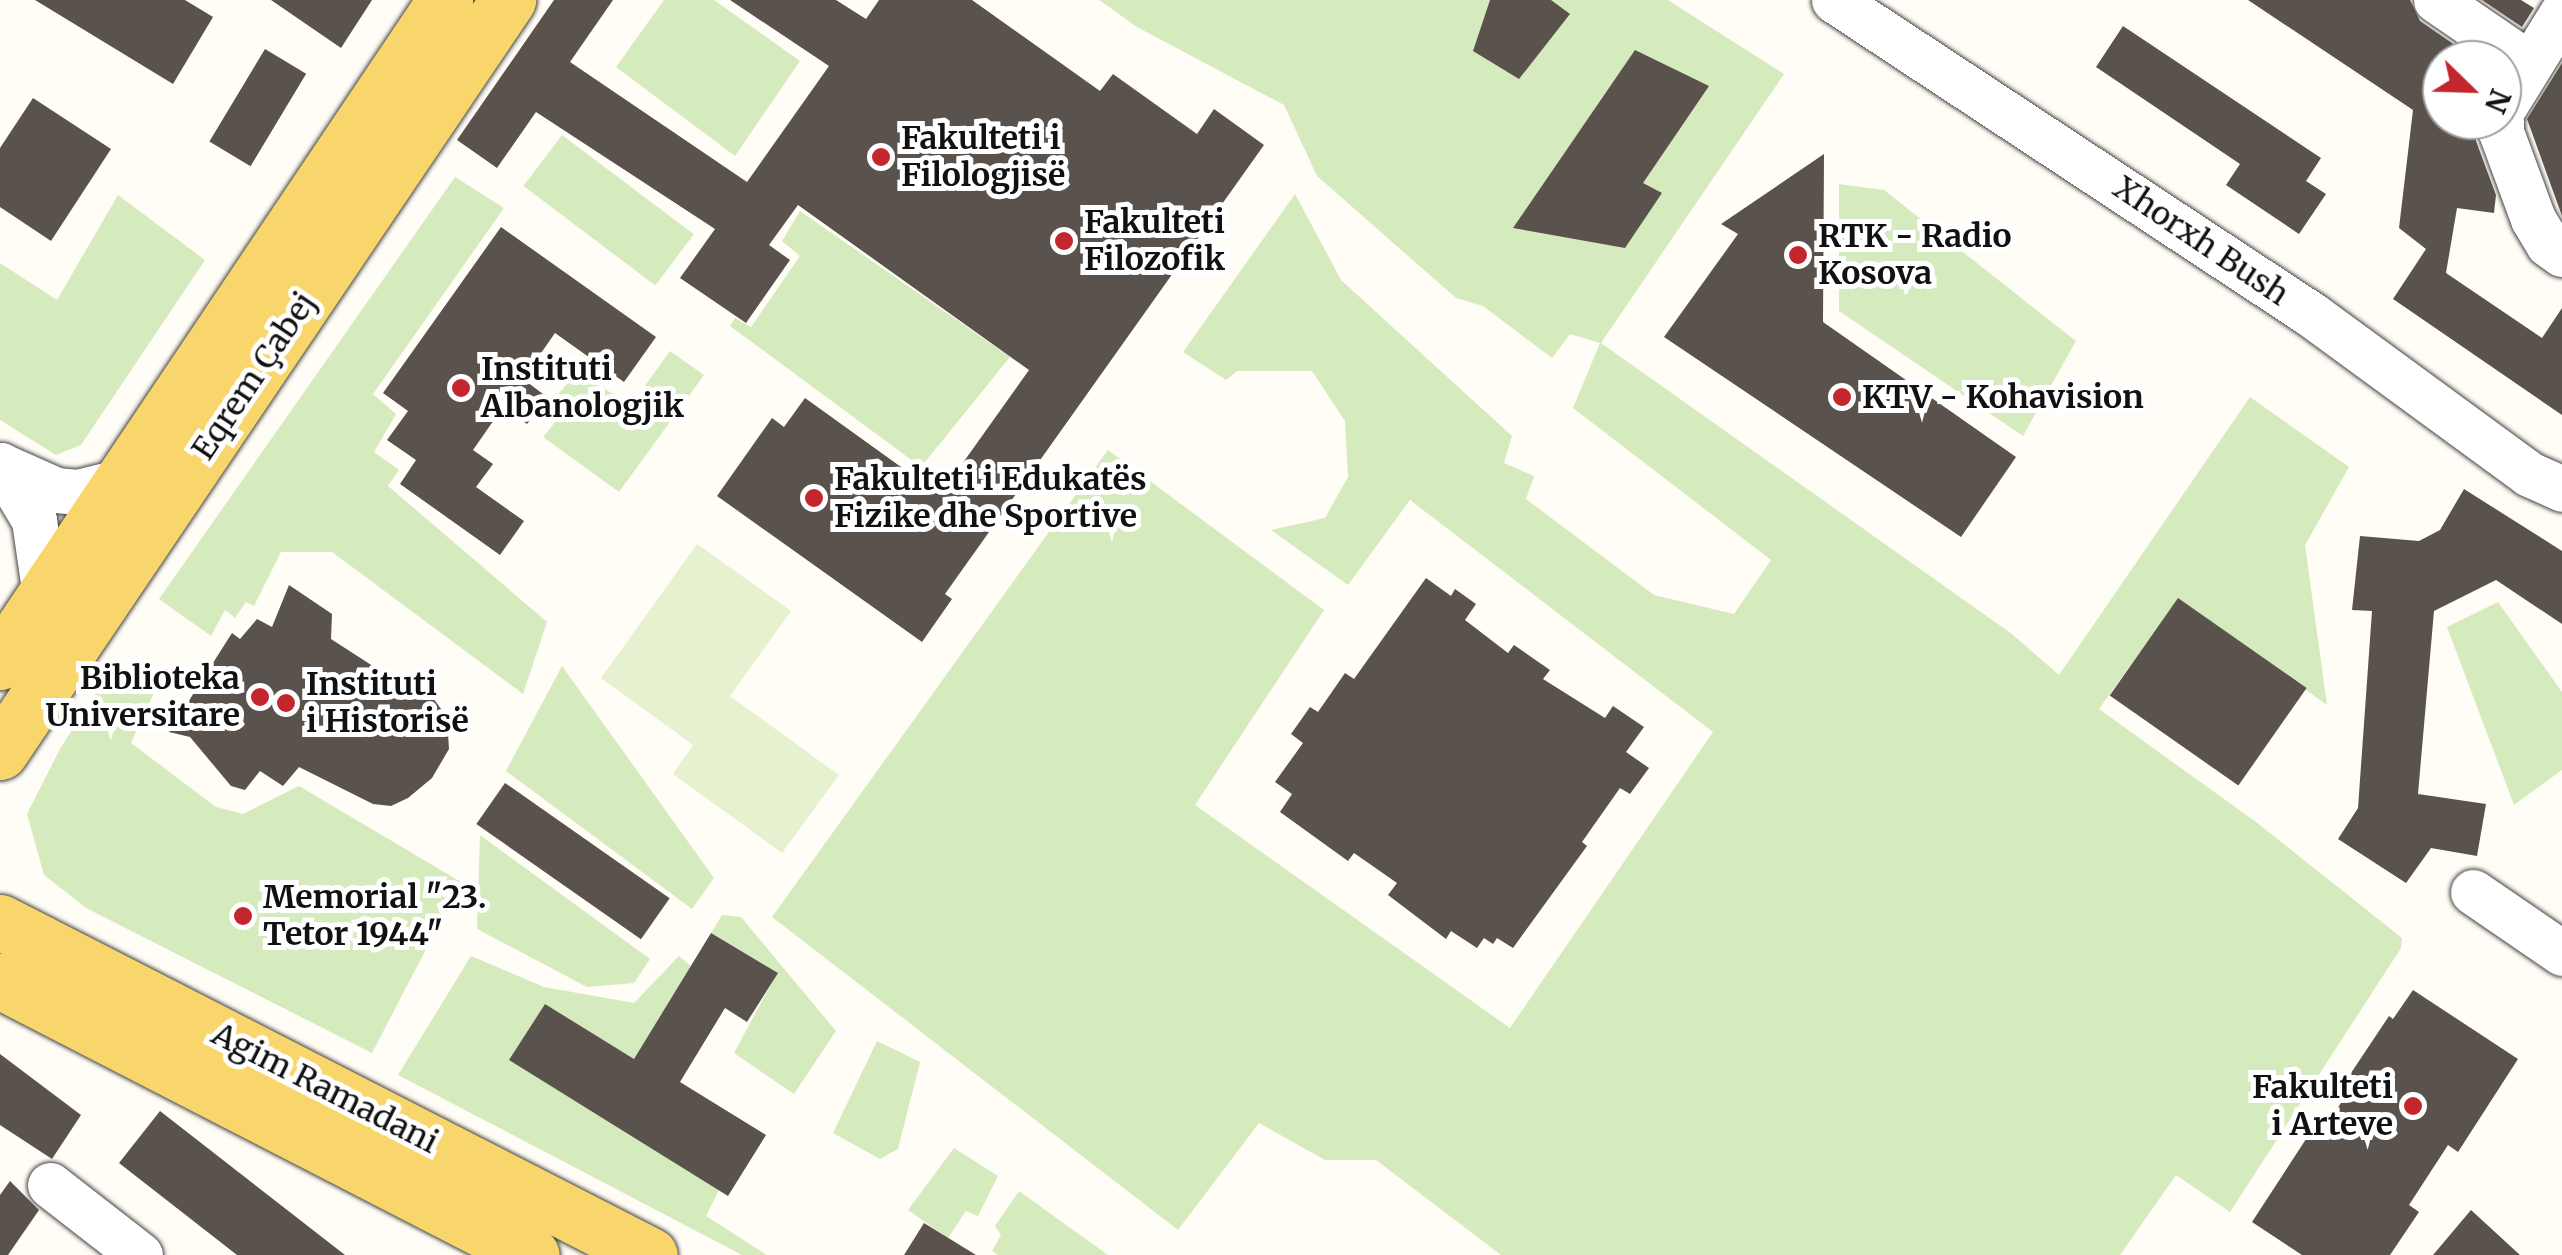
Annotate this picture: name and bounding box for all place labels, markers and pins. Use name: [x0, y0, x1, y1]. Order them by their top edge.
place label: Fakulteti i Filologjisë: [901, 120, 1065, 195]
marker: Fakulteti i Filologjisë: [870, 146, 892, 168]
place label: Fakulteti Filozofik: [1084, 204, 1225, 279]
place label: RTK - Radio Kosova: [1818, 218, 2012, 293]
marker: Fakulteti Filozofik: [1053, 230, 1075, 252]
marker: RTK - Radio Kosova: [1787, 244, 1809, 266]
place label: Instituti Albanologjik: [481, 351, 684, 426]
marker: Instituti Albanologjik: [450, 377, 472, 399]
place label: KTV - Kohavision: [1862, 378, 2144, 416]
marker: KTV - Kohavision: [1831, 386, 1853, 408]
place label: Fakulteti i Edukatës Fizike dhe Sportive: [834, 461, 1146, 536]
marker: Fakulteti i Edukatës Fizike dhe Sportive: [803, 487, 825, 509]
place label: Biblioteka Universitare: [45, 660, 240, 735]
place label: Instituti i Historisë: [306, 666, 469, 741]
marker: Biblioteka Universitare: [249, 686, 271, 708]
marker: Instituti i Historisë: [275, 692, 297, 714]
place label: Memorial "23. Tetor 1944": [263, 879, 487, 954]
marker: Memorial "23. Tetor 1944": [232, 905, 254, 927]
place label: Fakulteti i Arteve: [2252, 1069, 2393, 1144]
marker: Fakulteti i Arteve: [2402, 1095, 2424, 1117]

